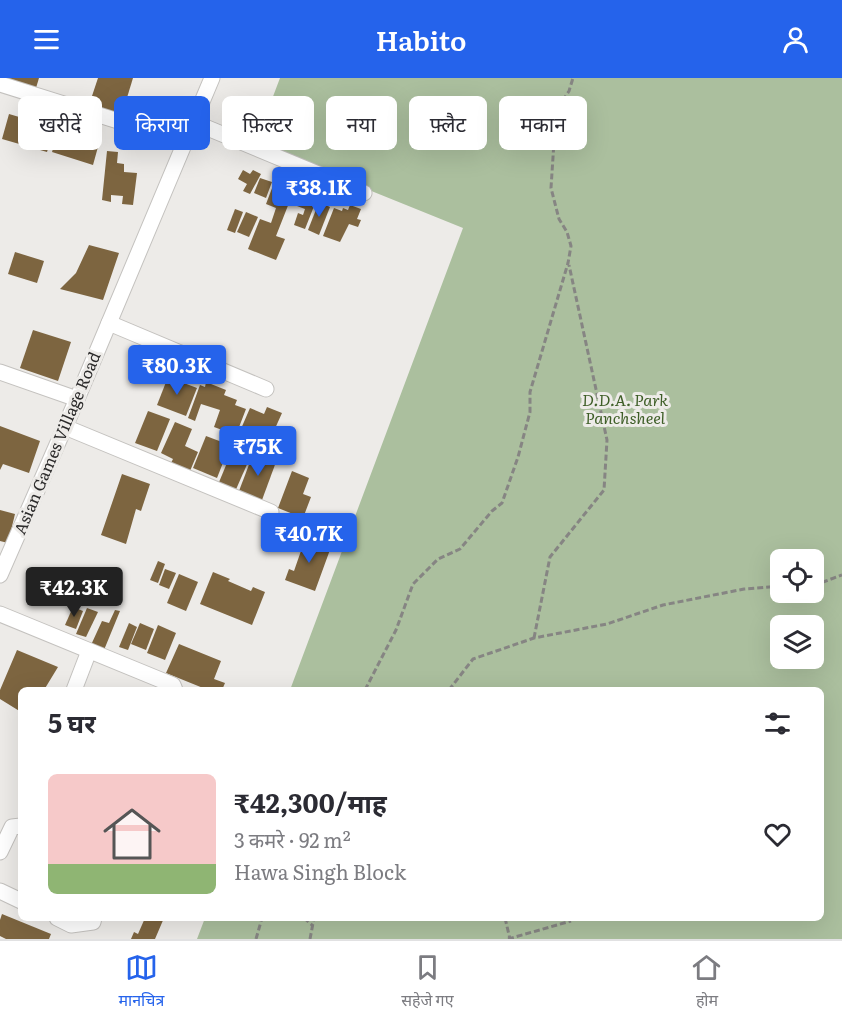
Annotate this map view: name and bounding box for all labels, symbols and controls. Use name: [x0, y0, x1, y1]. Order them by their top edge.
text: Habito: [376, 19, 466, 59]
icon: menu: [30, 23, 63, 56]
icon: person: [779, 23, 812, 56]
chip: खरीदें: [18, 96, 102, 150]
chip: किराया: [114, 96, 210, 150]
chip: फ़िल्टर: [222, 96, 314, 150]
chip: नया: [326, 96, 397, 150]
chip: फ़्लैट: [409, 96, 487, 150]
chip: मकान: [499, 96, 587, 150]
pin: ₹38.1K: [270, 167, 368, 218]
text: ₹38.1K: [286, 171, 352, 201]
pin: ₹80.3K: [128, 345, 226, 396]
street label: Asian Games Village Road: [7, 347, 106, 538]
text: ₹80.3K: [142, 349, 212, 379]
park label: D.D.A. Park Panchsheel: [582, 387, 668, 429]
pin: ₹75K: [222, 426, 294, 477]
text: ₹75K: [233, 430, 283, 460]
pin: ₹40.7K: [260, 513, 358, 564]
text: ₹40.7K: [275, 517, 343, 547]
map controls: [770, 549, 824, 669]
button: locate: [770, 549, 824, 603]
pin: ₹42.3K: [25, 567, 123, 618]
text: ₹42.3K: [40, 571, 108, 601]
button: layers: [770, 615, 824, 669]
text: 5 घर: [48, 702, 96, 741]
icon: filters: [761, 707, 794, 740]
text: ₹42,300/माह: [234, 782, 387, 821]
icon: home: [96, 798, 168, 870]
icon: heart: [761, 818, 794, 851]
text: 3 कमरे · 92 m²: [234, 824, 351, 854]
text: Hawa Singh Block: [234, 856, 406, 886]
tab: मानचित्र: [119, 951, 164, 1013]
tab: सहेजे गए: [401, 951, 453, 1013]
tab: होम: [690, 951, 723, 1013]

